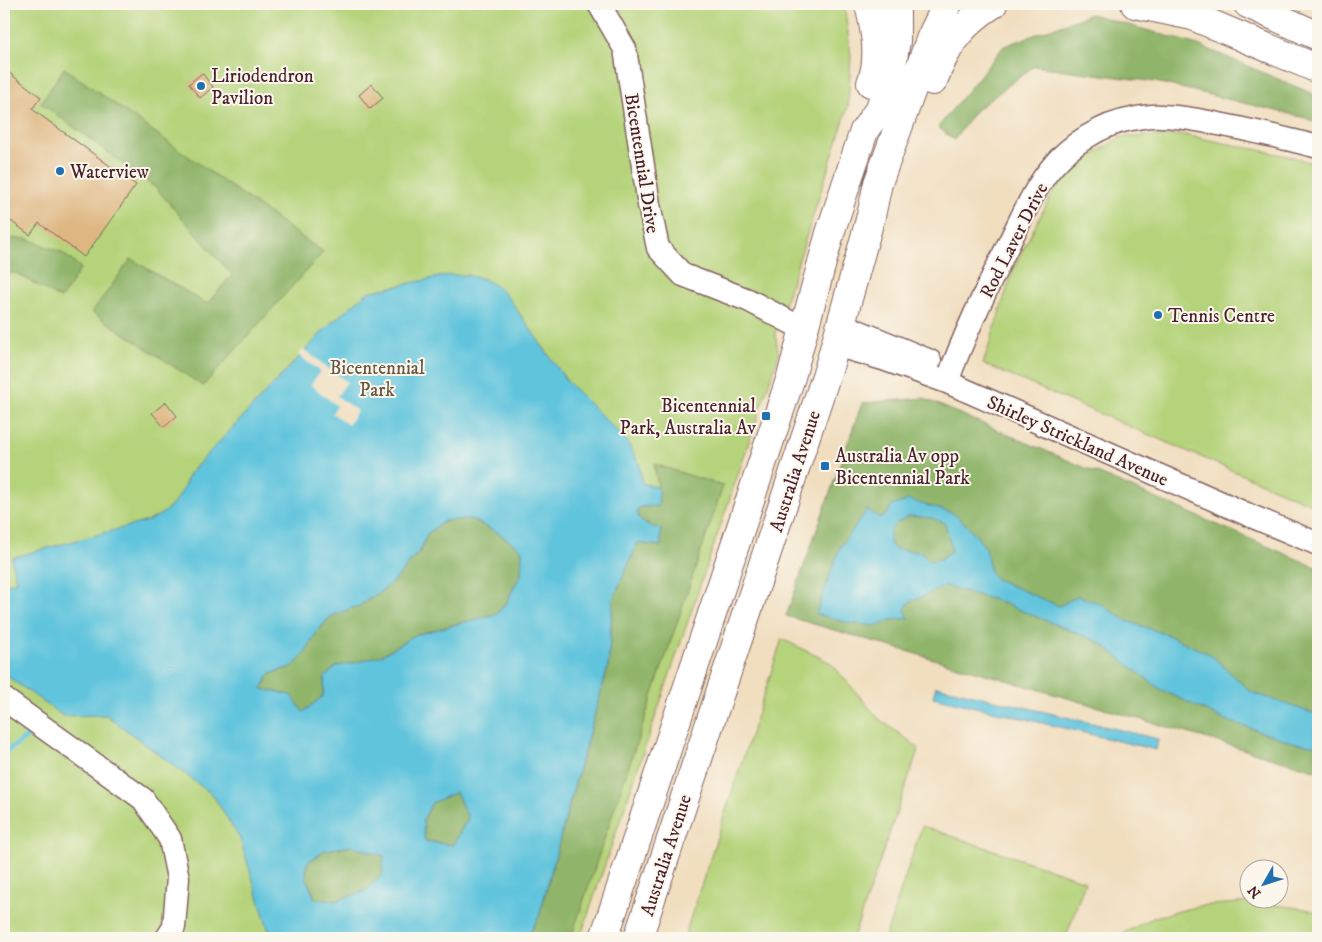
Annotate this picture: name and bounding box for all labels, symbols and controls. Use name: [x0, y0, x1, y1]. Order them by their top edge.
place label: Liriodendron Pavilion: [211, 65, 314, 110]
marker: Liriodendron Pavilion: [195, 80, 207, 92]
street label: Bicentennial Drive: [619, 92, 664, 235]
place label: Waterview: [69, 161, 149, 184]
marker: Waterview: [54, 165, 66, 177]
street label: Rod Laver Drive: [975, 179, 1053, 302]
place label: Tennis Centre: [1168, 305, 1275, 328]
marker: Tennis Centre: [1152, 309, 1164, 321]
park label: Bicentennial Park: [329, 357, 425, 402]
street label: Shirley Strickland Avenue: [983, 391, 1172, 492]
place label: Bicentennial Park, Australia Av: [620, 395, 757, 440]
street label: Australia Avenue: [765, 408, 826, 535]
marker: Bicentennial Park, Australia Av: [760, 410, 772, 422]
place label: Australia Av opp Bicentennial Park: [835, 445, 970, 490]
marker: Australia Av opp Bicentennial Park: [819, 460, 831, 472]
street label: Australia Avenue: [636, 792, 697, 919]
north arrow: [1240, 860, 1290, 910]
text: N: [1244, 881, 1265, 902]

